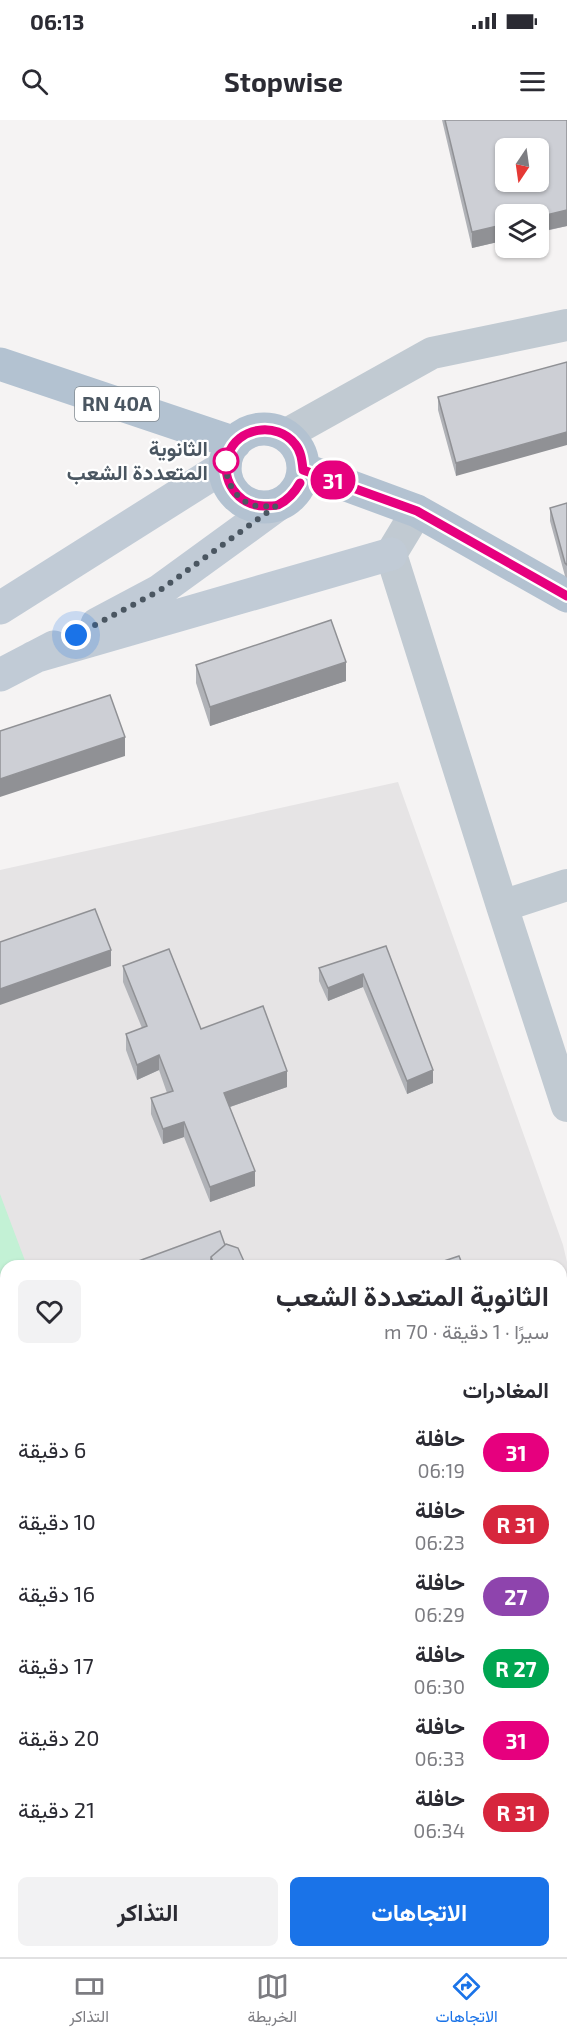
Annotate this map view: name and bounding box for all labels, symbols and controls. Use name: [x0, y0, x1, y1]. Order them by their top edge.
text: 06:13: [30, 8, 85, 34]
icon: search: [18, 65, 51, 98]
text: Stopwise: [224, 65, 343, 97]
icon: menu: [516, 65, 549, 98]
north arrow: [495, 138, 549, 192]
map controls: [495, 138, 549, 258]
button: layers: [495, 204, 549, 258]
road number: RN 40A: [75, 387, 159, 421]
place label: الثانوية المتعددة الشعب: [67, 435, 208, 485]
marker: الثانوية المتعددة الشعب: [213, 448, 239, 474]
line badge: 31: [306, 460, 360, 500]
text: 31: [323, 468, 343, 493]
your location: [61, 620, 91, 650]
text: الثانوية المتعددة الشعب: [276, 1278, 549, 1312]
button: heart: [18, 1280, 81, 1343]
text: سيرًا · 1 دقيقة · 70 m: [384, 1319, 549, 1343]
text: المغادرات: [463, 1376, 549, 1402]
text: حافلة: [415, 1424, 465, 1450]
text: 6 دقيقة: [18, 1436, 86, 1462]
text: 31: [506, 1440, 526, 1465]
text: 06:19: [417, 1458, 465, 1482]
text: حافلة: [415, 1496, 465, 1522]
text: 10 دقيقة: [18, 1508, 96, 1534]
text: 31 R: [496, 1512, 536, 1537]
text: 06:23: [414, 1530, 465, 1554]
text: حافلة: [415, 1568, 465, 1594]
text: 16 دقيقة: [18, 1580, 95, 1606]
text: 27: [504, 1584, 528, 1609]
text: 06:29: [414, 1602, 465, 1626]
text: حافلة: [415, 1640, 465, 1666]
text: 17 دقيقة: [18, 1652, 94, 1678]
text: 27 R: [495, 1656, 537, 1681]
text: 06:30: [414, 1674, 465, 1698]
text: حافلة: [415, 1712, 465, 1738]
text: 20 دقيقة: [18, 1724, 99, 1750]
text: 31: [506, 1728, 526, 1753]
text: 06:33: [415, 1746, 465, 1770]
text: حافلة: [415, 1784, 465, 1810]
text: 21 دقيقة: [18, 1796, 95, 1822]
text: 31 R: [496, 1800, 536, 1825]
text: 06:34: [413, 1818, 465, 1842]
button: التذاكر: [18, 1877, 278, 1946]
button: الاتجاهات: [290, 1877, 549, 1946]
tab: التذاكر: [69, 1970, 109, 2031]
tab: الخريطة: [248, 1970, 297, 2031]
tab: الاتجاهات: [436, 1970, 498, 2031]

